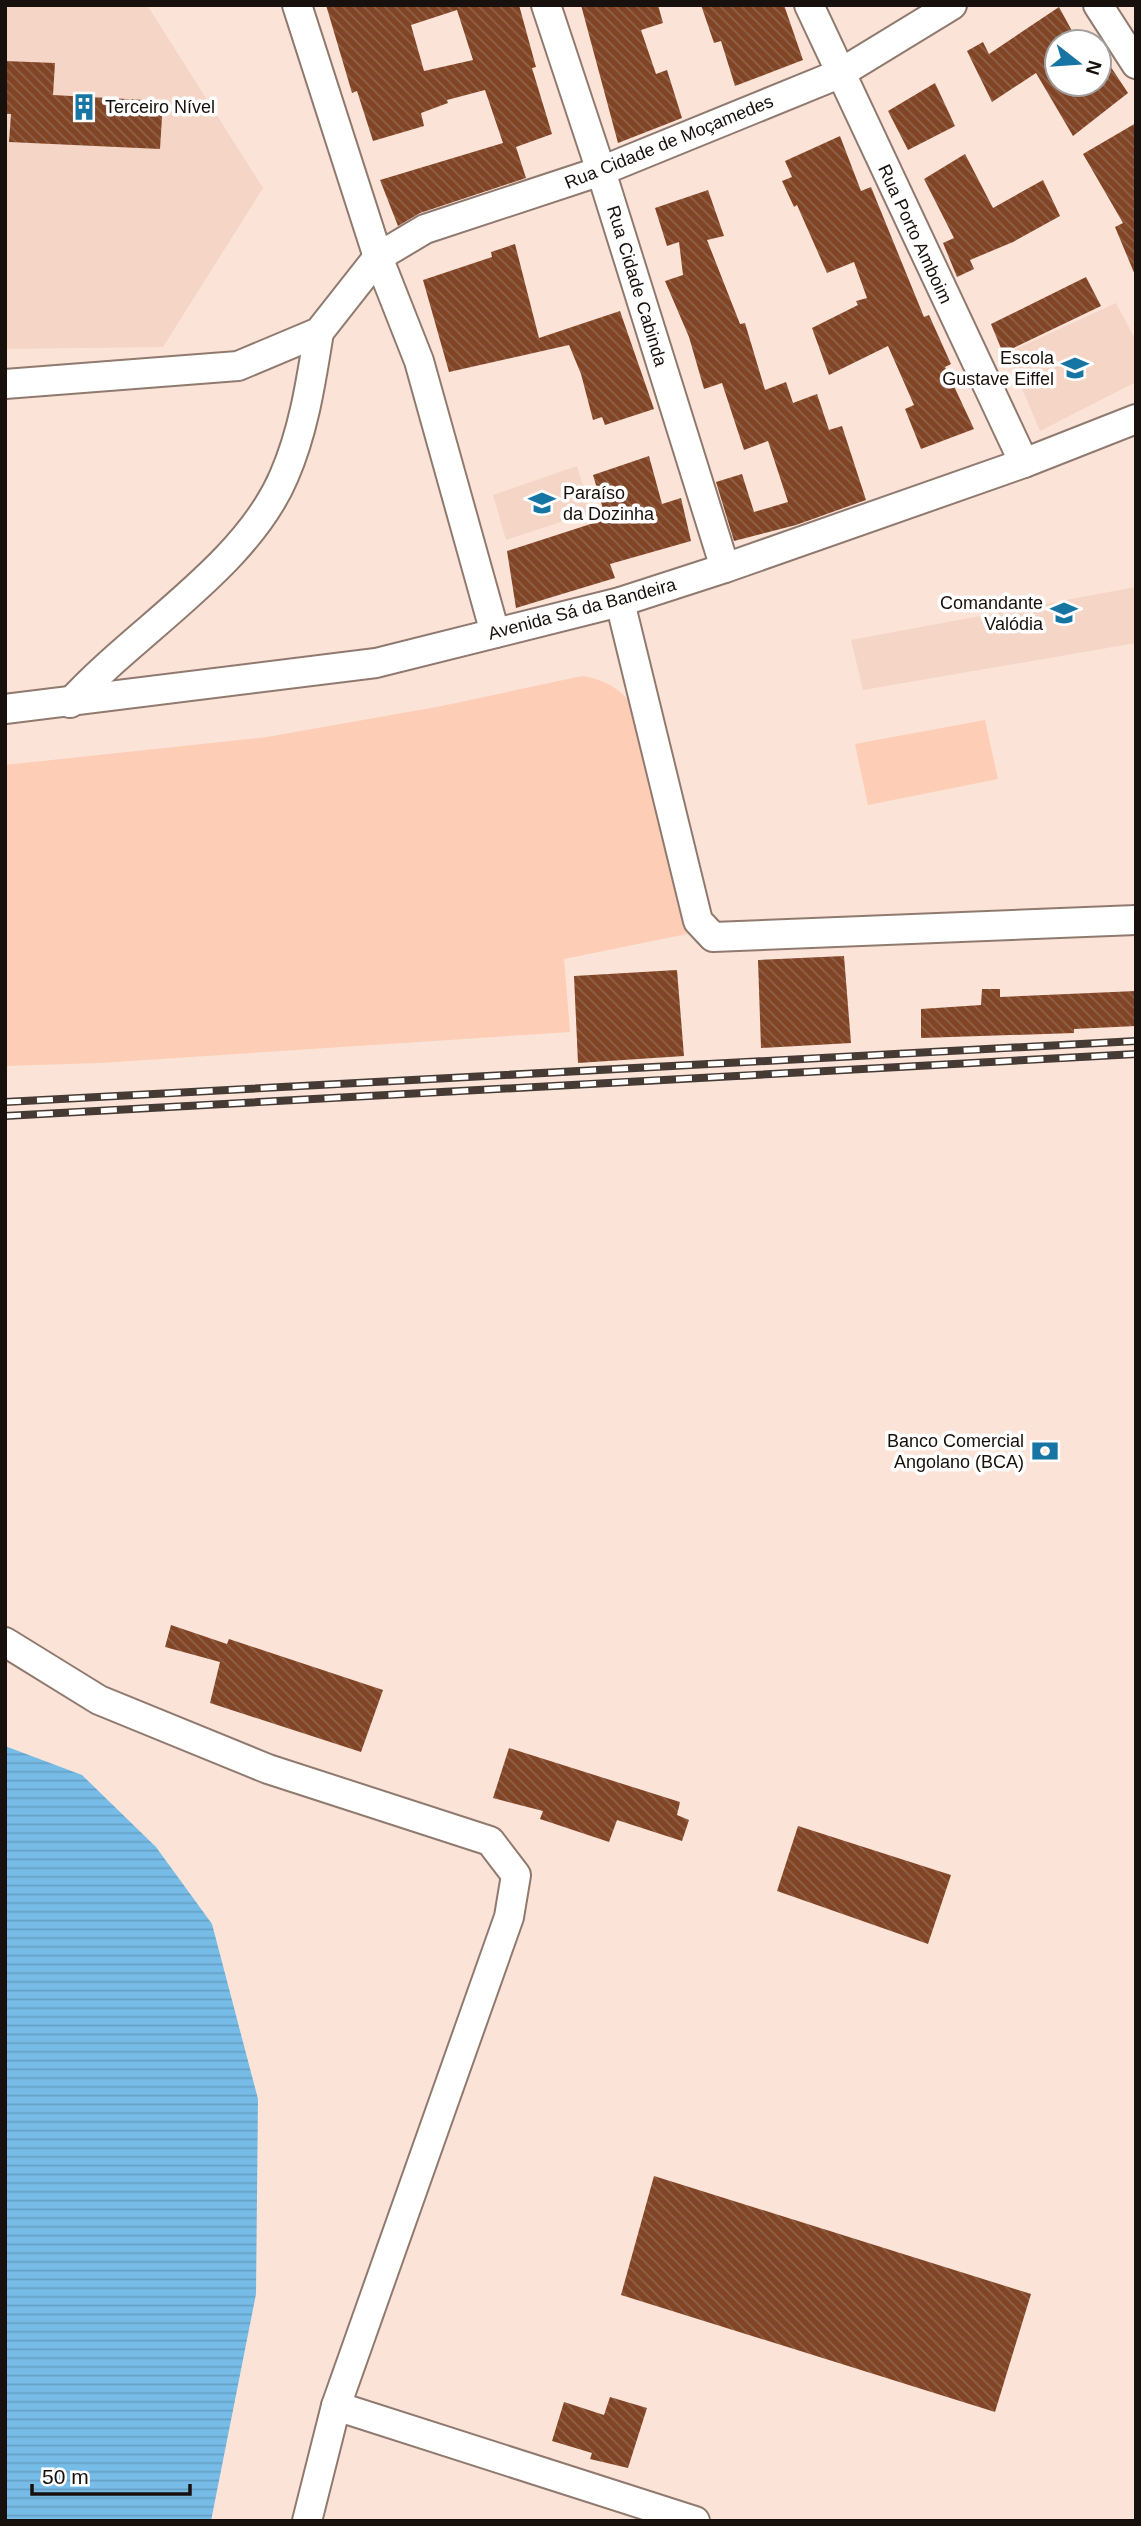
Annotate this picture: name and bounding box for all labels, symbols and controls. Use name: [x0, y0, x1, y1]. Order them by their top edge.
north arrow: [1043, 28, 1113, 98]
text: N: [1082, 58, 1106, 77]
street label: Rua Cidade de Moçamedes: [562, 91, 776, 193]
building icon: Terceiro Nível: [69, 92, 99, 122]
place label: Terceiro Nível: [105, 97, 215, 117]
street label: Rua Porto Amboim: [874, 161, 956, 307]
street label: Rua Cidade Cabinda: [603, 203, 671, 370]
place label: Escola Gustave Eiffel: [942, 348, 1055, 389]
school or university icon: Escola Gustave Eiffel: [1060, 353, 1090, 383]
place label: Paraíso da Dozinha: [563, 483, 655, 524]
school or university icon: Paraíso da Dozinha: [527, 488, 557, 518]
street label: Avenida Sá da Bandeira: [486, 574, 679, 644]
place label: Comandante Valódia: [940, 593, 1044, 634]
school or university icon: Comandante Valódia: [1049, 598, 1079, 628]
place label: Banco Comercial Angolano (BCA): [887, 1431, 1024, 1472]
bank icon: Banco Comercial Angolano (BCA): [1030, 1436, 1060, 1466]
scale bar: [32, 2452, 189, 2496]
text: 50 m: [42, 2465, 89, 2488]

